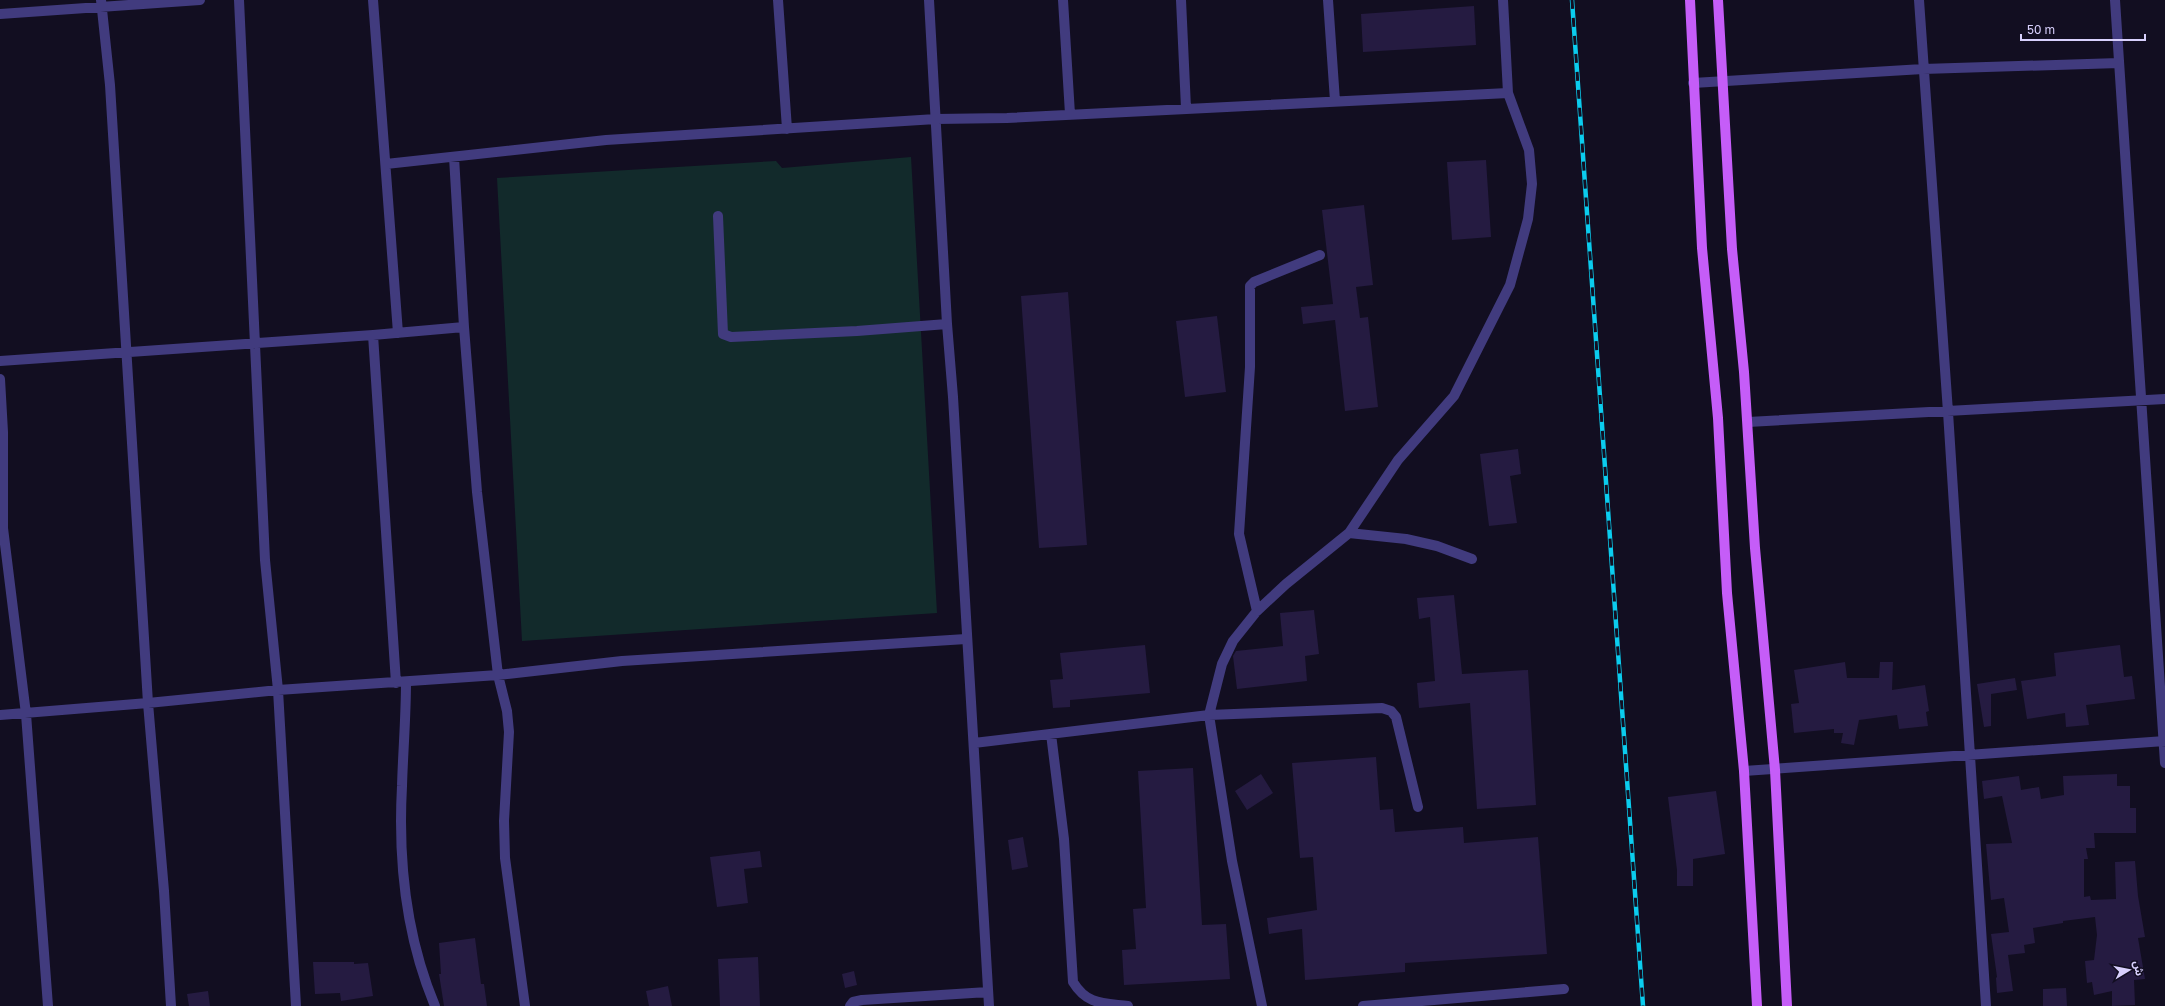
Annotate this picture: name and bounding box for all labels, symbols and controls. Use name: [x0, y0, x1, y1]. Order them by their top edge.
scale bar: [2021, 16, 2145, 42]
text: 50 m: [2027, 22, 2055, 37]
north arrow: [2109, 950, 2149, 990]
text: ش: [2131, 960, 2147, 977]

